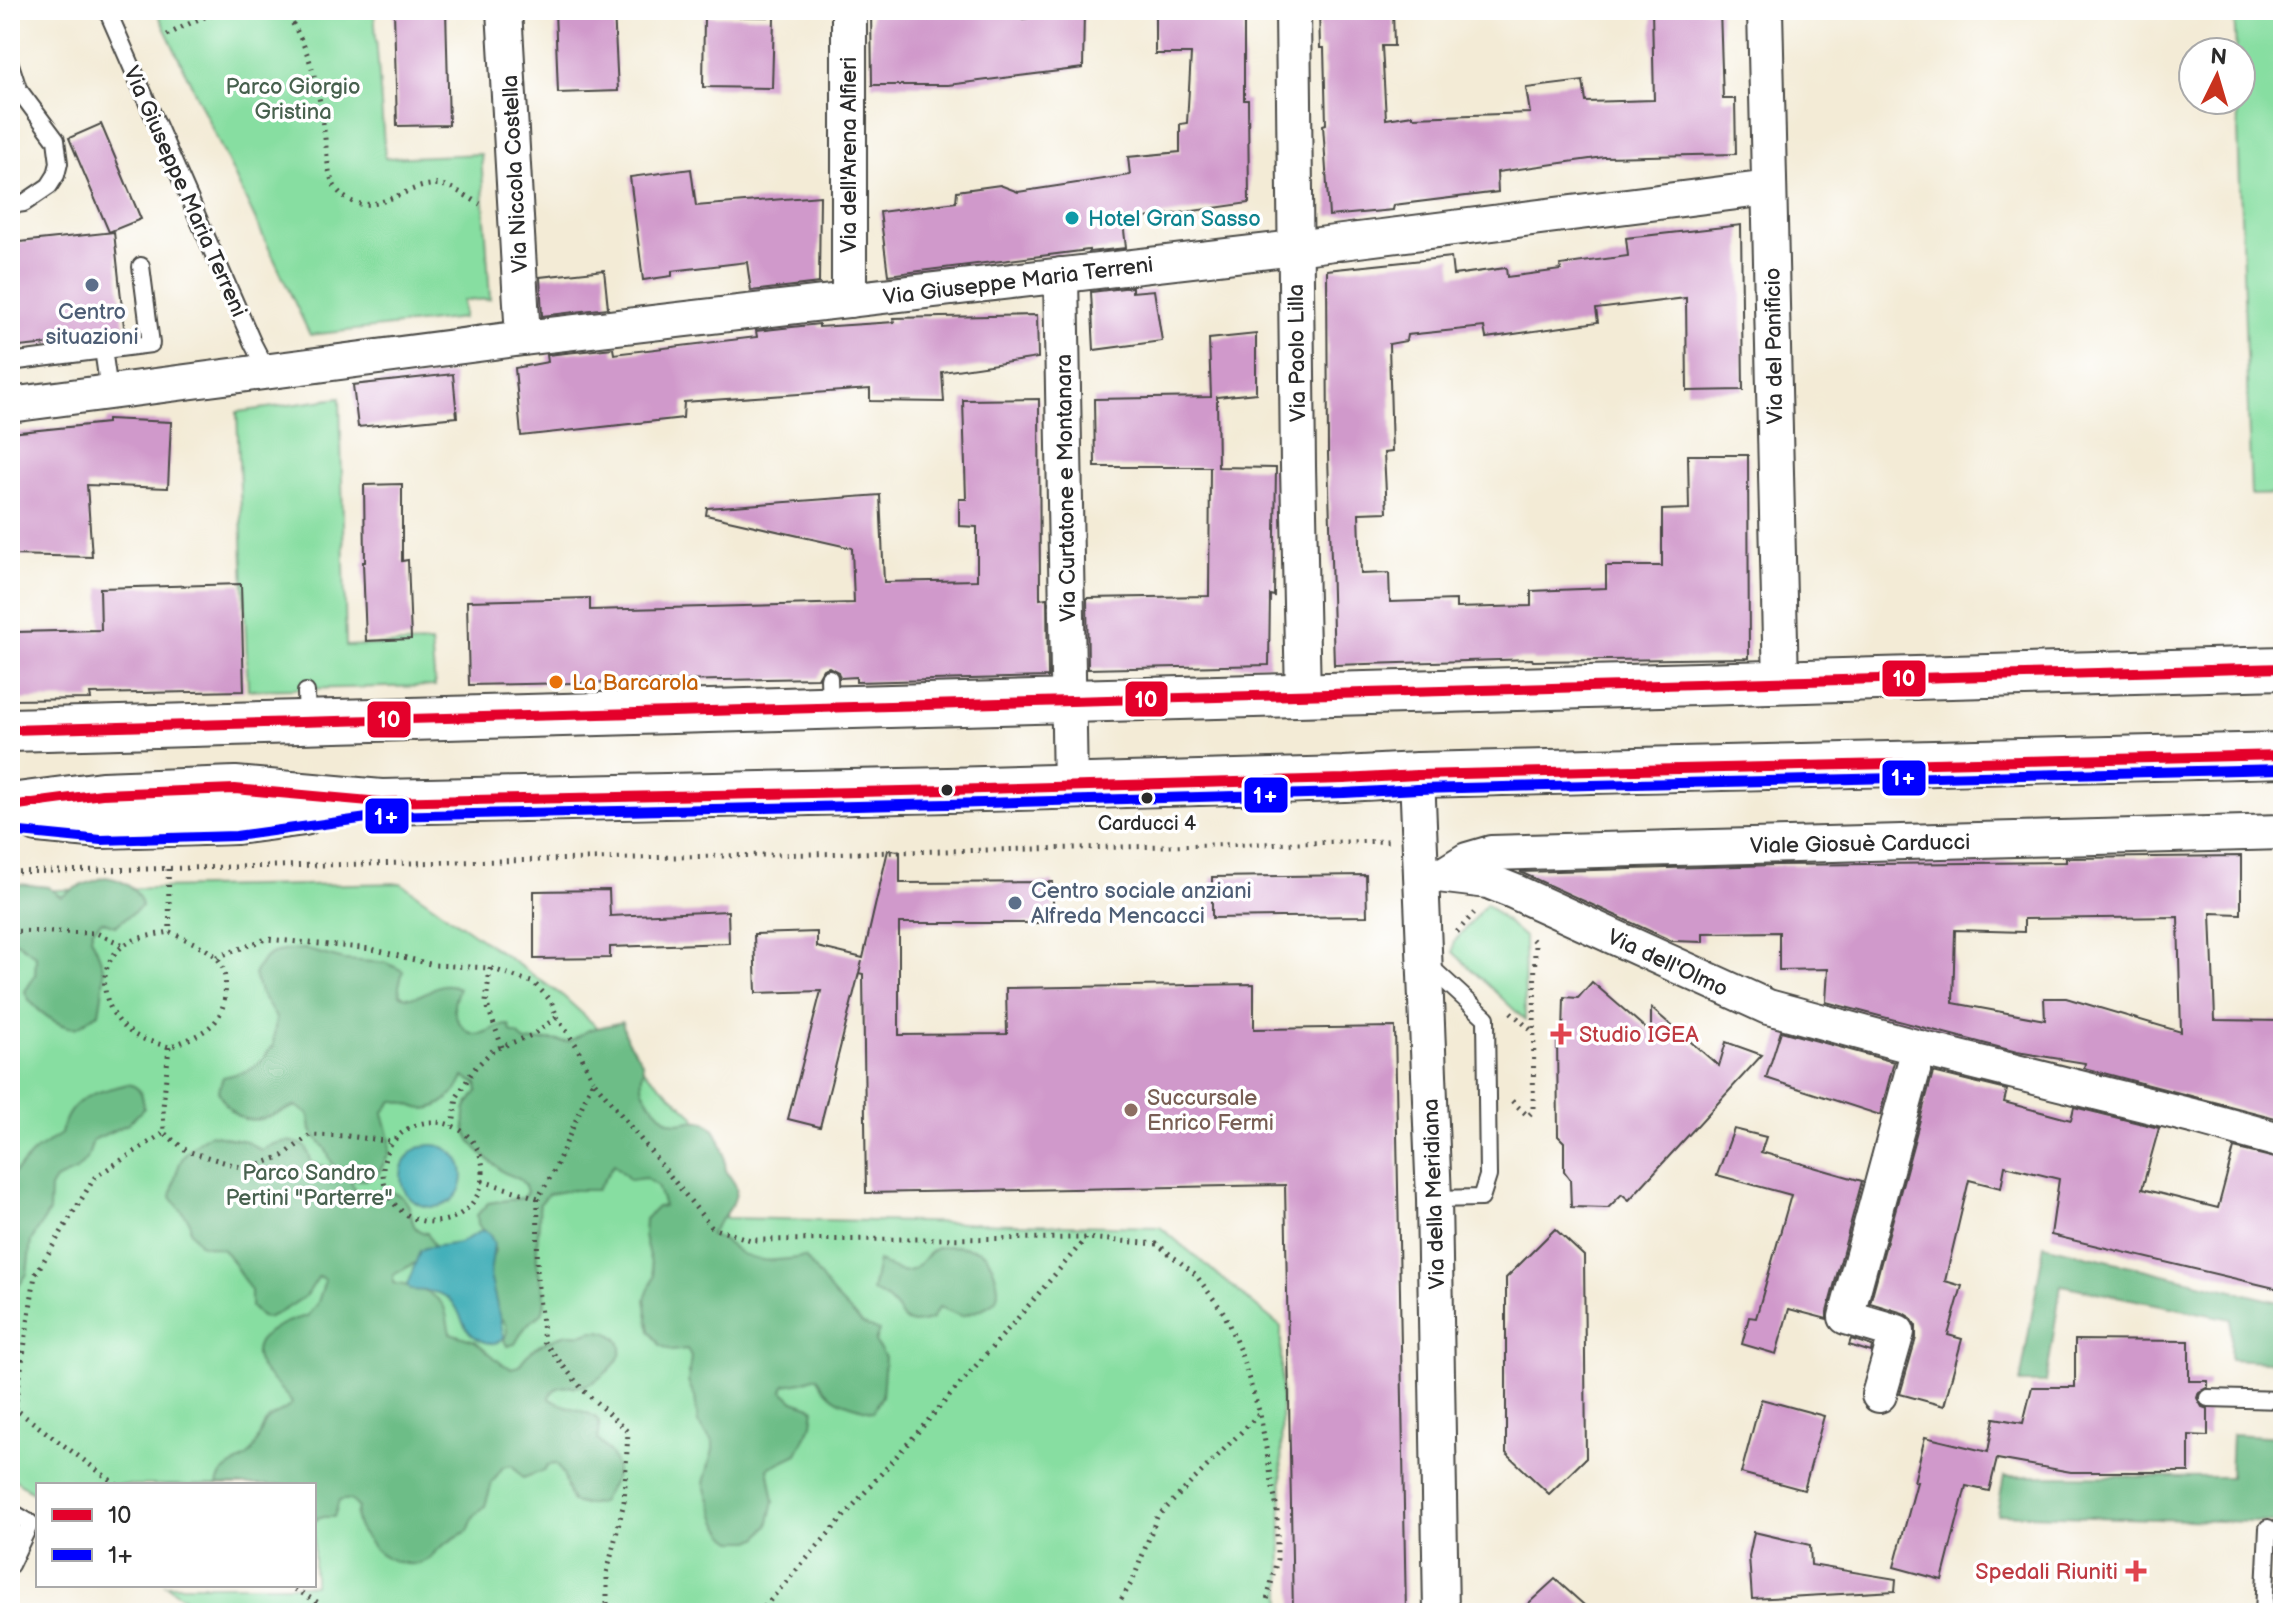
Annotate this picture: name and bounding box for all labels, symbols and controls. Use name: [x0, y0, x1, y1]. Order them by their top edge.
north arrow: [2177, 36, 2257, 116]
text: N: [2209, 43, 2228, 72]
street label: Via dell'Arena Alfieri: [836, 57, 863, 253]
street label: Via Giuseppe Maria Terreni: [117, 62, 252, 321]
park label: Parco Giorgio Gristina: [225, 74, 361, 126]
street label: Via Niccola Costella: [497, 74, 534, 274]
place label: Hotel Gran Sasso: [1088, 206, 1261, 233]
marker: Hotel Gran Sasso: [1063, 209, 1081, 227]
street label: Via Giuseppe Maria Terreni: [882, 252, 1155, 311]
street label: Via del Panificio: [1760, 267, 1789, 425]
marker: Centro situazioni: [83, 276, 101, 294]
street label: Via Paolo Lilla: [1283, 284, 1312, 422]
place label: Centro situazioni: [45, 299, 139, 351]
street label: Via Curtatone e Montanara: [1051, 354, 1082, 622]
line badge: 10: [1881, 659, 1927, 698]
text: 10: [1893, 666, 1915, 693]
place label: La Barcarola: [572, 670, 699, 697]
marker: La Barcarola: [547, 673, 565, 691]
line badge: 10: [1124, 680, 1169, 718]
text: 10: [1135, 687, 1157, 714]
line badge: 10: [366, 700, 412, 739]
text: 10: [378, 707, 400, 734]
line badge: 1+: [1881, 759, 1927, 797]
text: 1+: [1891, 765, 1917, 792]
line badge: 1+: [1243, 776, 1289, 814]
unlabelled marker: [939, 782, 955, 798]
text: 1+: [1253, 783, 1279, 810]
marker: Carducci 4: [1139, 790, 1155, 806]
line badge: 1+: [364, 797, 410, 835]
text: 1+: [374, 804, 400, 831]
place label: Carducci 4: [1098, 812, 1196, 836]
street label: Viale Giosuè Carducci: [1750, 829, 1970, 860]
place label: Centro sociale anziani Alfreda Mencacci: [1031, 878, 1252, 930]
marker: Centro sociale anziani Alfreda Mencacci: [1006, 894, 1024, 912]
street label: Via dell'Olmo: [1603, 924, 1732, 1003]
place label: Studio IGEA: [1579, 1022, 1699, 1049]
marker: Studio IGEA: [1550, 1023, 1572, 1045]
place label: Succursale Enrico Fermi: [1147, 1085, 1274, 1137]
street label: Via della Meridiana: [1418, 1098, 1451, 1290]
marker: Succursale Enrico Fermi: [1122, 1101, 1140, 1119]
park label: Parco Sandro Pertini "Parterre": [225, 1160, 393, 1212]
legend: [36, 1483, 316, 1587]
text: 10: [108, 1501, 131, 1530]
text: 1+: [108, 1541, 133, 1570]
place label: Spedali Riuniti: [1975, 1559, 2118, 1586]
marker: Spedali Riuniti: [2125, 1560, 2147, 1582]

